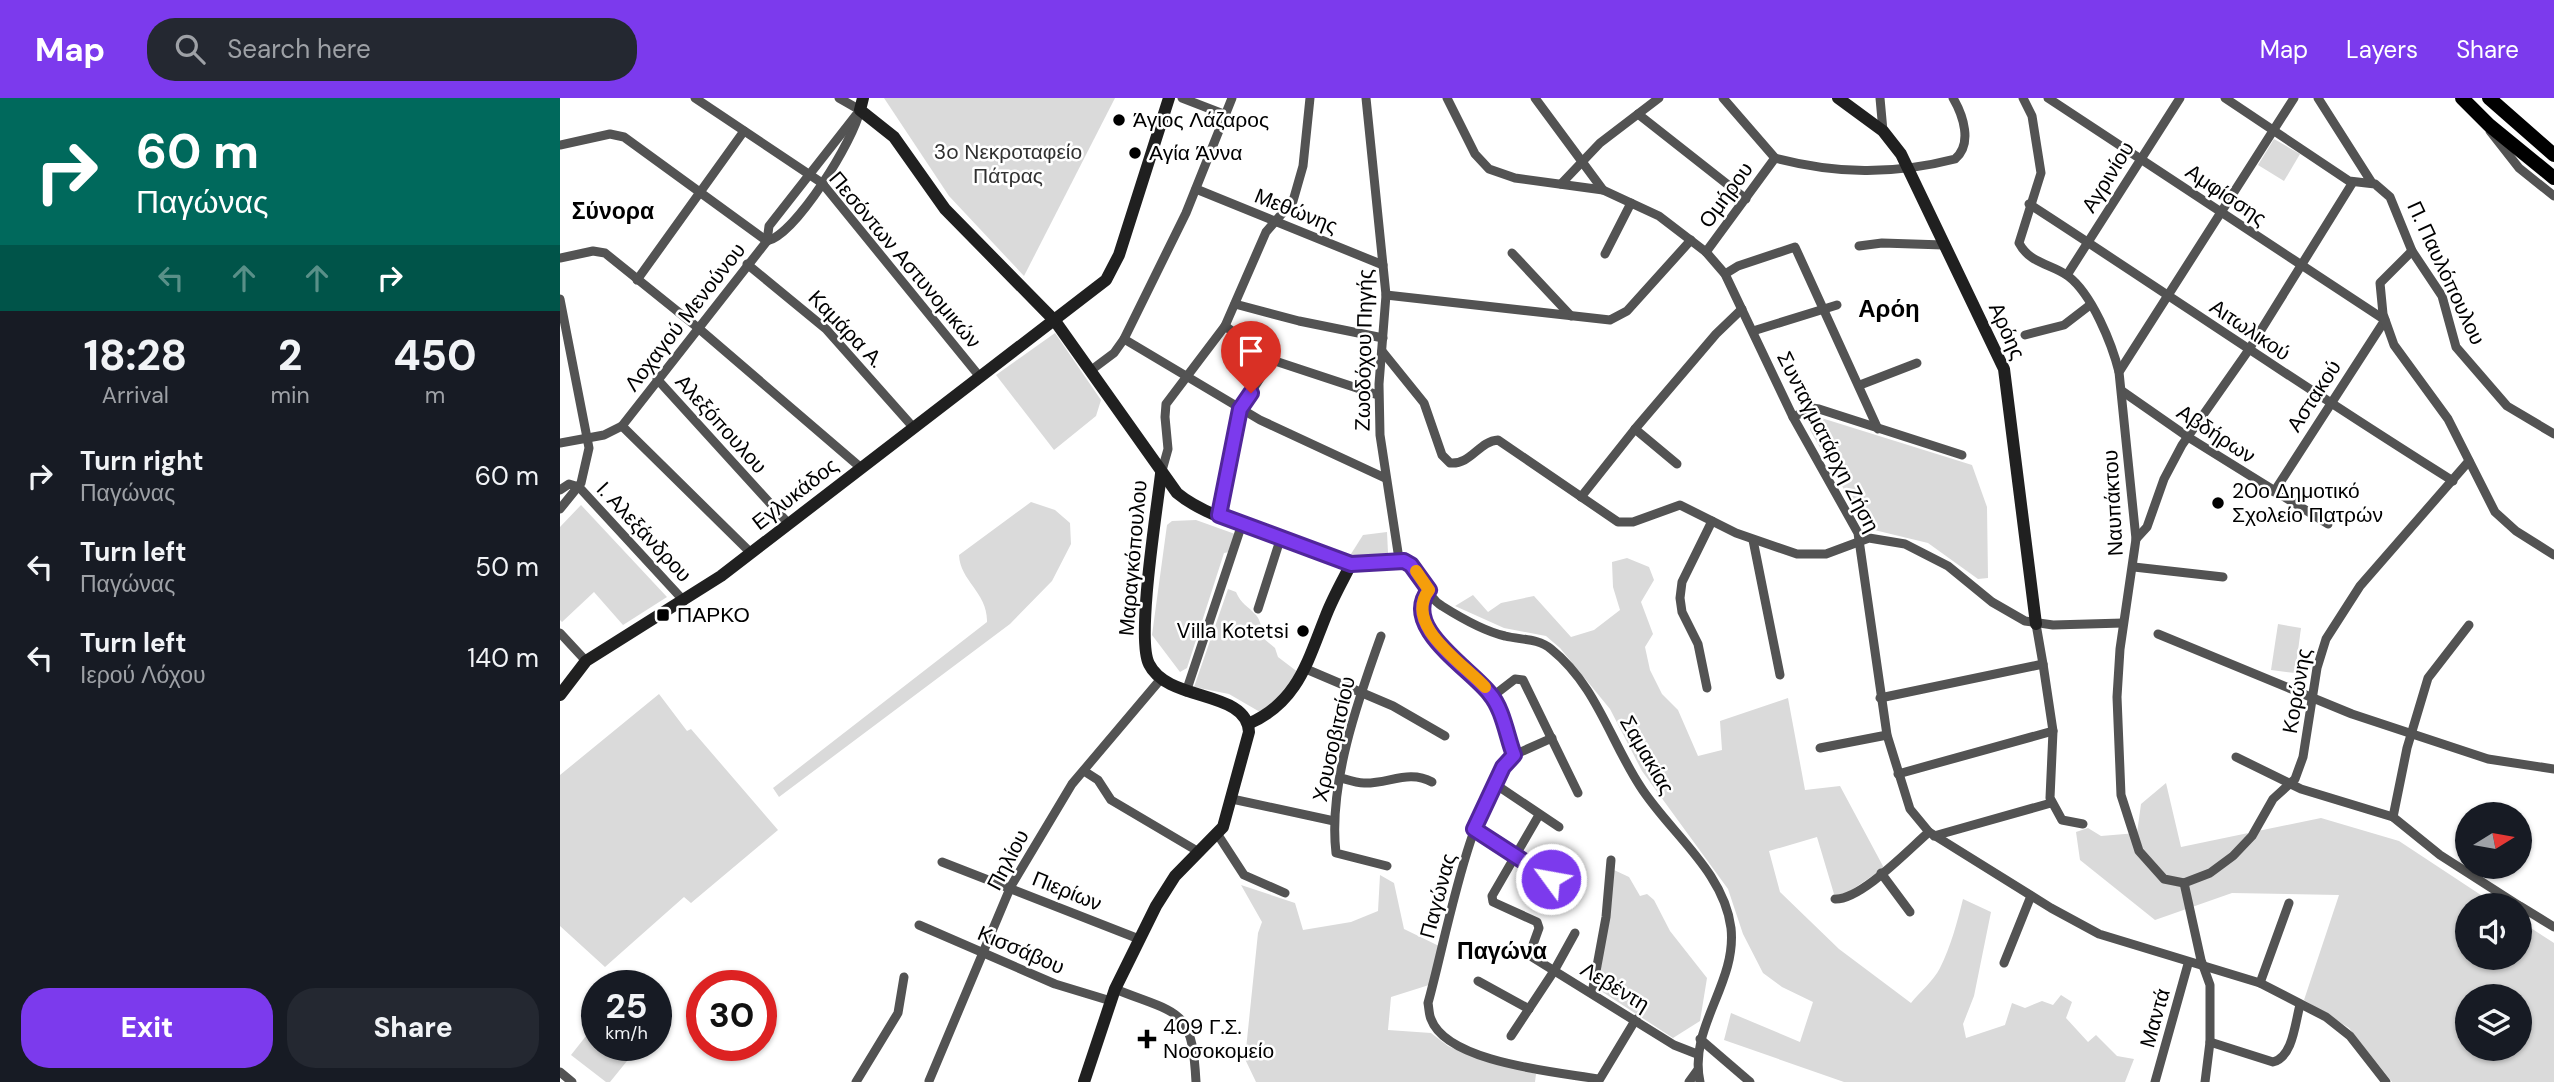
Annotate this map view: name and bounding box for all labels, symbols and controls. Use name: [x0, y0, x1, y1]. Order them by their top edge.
search box: [147, 18, 637, 81]
text: Map: [35, 28, 105, 71]
icon: search: [171, 30, 209, 68]
text: Search here: [227, 32, 371, 66]
text: Map: [2260, 34, 2308, 65]
text: Layers: [2346, 34, 2418, 65]
text: Share: [2456, 34, 2519, 65]
place label: Άγιος Λάζαρος: [1133, 106, 1269, 134]
marker: Άγιος Λάζαρος: [1111, 112, 1127, 128]
text: 60 m: [136, 119, 259, 183]
icon: right: [21, 126, 112, 217]
street label: Αγρινίου: [2075, 136, 2141, 218]
park label: 3o Νεκροταφείο Πάτρας: [934, 138, 1082, 190]
place label: Αγία Άννα: [1149, 139, 1242, 167]
marker: Αγία Άννα: [1127, 145, 1143, 161]
street label: Ομήρου: [1693, 156, 1759, 234]
street label: Αμφίσσης: [2180, 158, 2272, 232]
street label: Πεσόντων Αστυνομικών: [823, 166, 987, 354]
text: Παγώνας: [136, 181, 269, 223]
street label: Μεθώνης: [1250, 182, 1342, 240]
district label: Σύνορα: [572, 196, 654, 226]
street label: Π. Παυλόπουλου: [2400, 197, 2492, 349]
street label: Λοχαγού Μενούνου: [618, 237, 752, 397]
icon: left: [152, 259, 190, 297]
icon: ahead: [225, 259, 263, 297]
icon: ahead: [298, 259, 336, 297]
icon: right: [371, 259, 409, 297]
street label: Ζωοδόχου Πηγής: [1349, 269, 1379, 431]
street label: Καμάρα Α.: [802, 284, 890, 374]
district label: Αρόη: [1858, 293, 1920, 324]
street label: Αιτωλικού: [2204, 293, 2296, 367]
street label: Αρόης: [1982, 298, 2032, 364]
pin: [1221, 321, 1281, 393]
text: 18:28: [83, 328, 187, 383]
text: 2: [278, 328, 302, 383]
text: 450: [393, 328, 477, 383]
icon: arrive: [1232, 332, 1270, 370]
street label: Συνταγματάρχη Ζήση: [1770, 347, 1886, 537]
street label: Αστακού: [2280, 355, 2348, 437]
street label: Αλεξόπουλου: [669, 368, 773, 480]
text: Arrival: [102, 380, 169, 410]
text: min: [271, 380, 310, 410]
text: m: [425, 380, 445, 410]
street label: Αβδήρων: [2171, 398, 2261, 470]
text: Turn right: [80, 444, 204, 478]
street label: Ναυπάκτου: [2096, 449, 2130, 557]
street label: Εγλυκάδος: [746, 452, 844, 536]
icon: right: [21, 457, 59, 495]
text: 60 m: [475, 459, 539, 493]
street label: Ι. Αλεξάνδρου: [590, 476, 698, 588]
place label: 20ο Δημοτικό Σχολείο Πατρών: [2232, 477, 2383, 529]
text: Παγώνας: [80, 478, 175, 508]
street label: Μαραγκόπουλου: [1112, 479, 1154, 637]
marker: 20ο Δημοτικό Σχολείο Πατρών: [2210, 495, 2226, 511]
text: Turn left: [80, 535, 187, 569]
icon: left: [21, 548, 59, 586]
text: 50 m: [475, 550, 539, 584]
text: Παγώνας: [80, 569, 175, 599]
place label: ΠΑΡΚΟ: [677, 601, 750, 629]
marker: ΠΑΡΚΟ: [655, 607, 671, 623]
place label: Villa Kotetsi: [1177, 617, 1289, 645]
marker: Villa Kotetsi: [1295, 623, 1311, 639]
text: Turn left: [80, 626, 187, 660]
icon: left: [21, 639, 59, 677]
text: 140 m: [467, 641, 539, 675]
street label: Κορώνης: [2276, 646, 2318, 736]
text: Ιερού Λόχου: [80, 660, 206, 690]
street label: Χρυσοβιτσίου: [1306, 674, 1362, 804]
street label: Σαμακίας: [1613, 710, 1681, 800]
north arrow: [2455, 802, 2532, 878]
map controls: [2455, 802, 2532, 1061]
street label: Πηλίου: [980, 825, 1036, 895]
position arrow: [1514, 842, 1588, 916]
street label: Παγώνας: [1413, 850, 1463, 942]
street label: Πιερίων: [1028, 864, 1106, 918]
button: sound: [2455, 893, 2532, 970]
street label: Κισσάβου: [973, 919, 1069, 981]
district label: Παγώνα: [1457, 936, 1547, 966]
street label: Λεβέντη: [1576, 956, 1654, 1018]
speed limit sign: 30: [686, 970, 777, 1061]
text: 25: [606, 983, 647, 1029]
button: layers: [2455, 984, 2532, 1061]
street label: Μαντά: [2133, 985, 2177, 1051]
button: Exit: [21, 988, 273, 1068]
button: Share: [287, 988, 539, 1068]
place label: 409 Γ.Σ. Νοσοκομείο: [1163, 1013, 1274, 1065]
text: km/h: [605, 1021, 648, 1045]
marker: 409 Γ.Σ. Νοσοκομείο: [1137, 1029, 1157, 1049]

